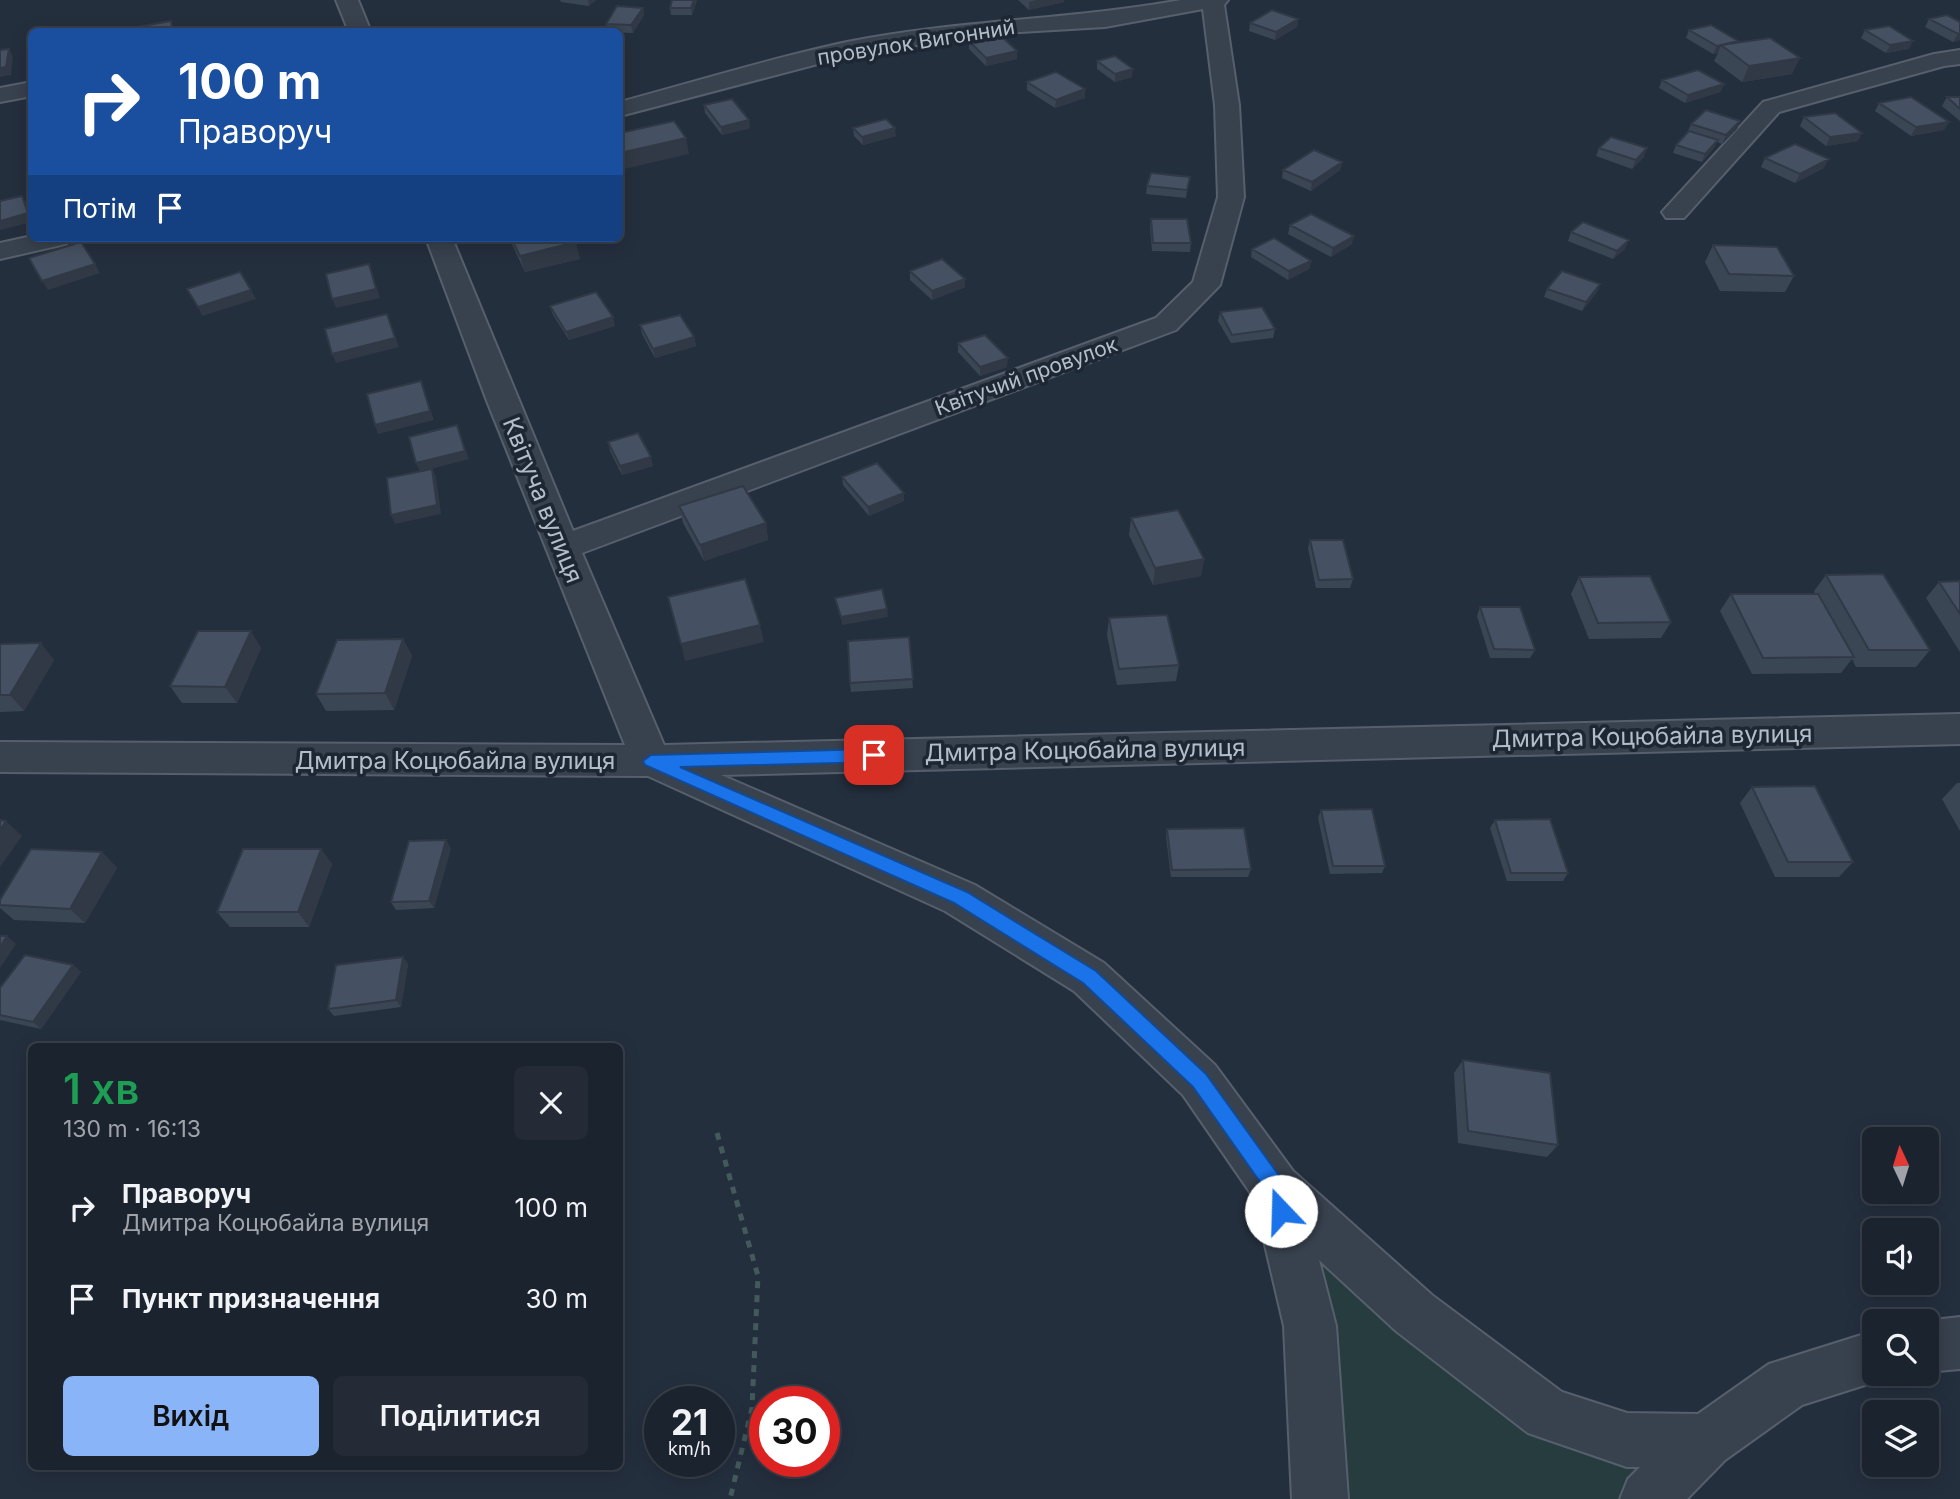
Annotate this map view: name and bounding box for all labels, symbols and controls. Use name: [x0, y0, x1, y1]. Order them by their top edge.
street label: провулок Вигонний: [815, 14, 1017, 70]
text: 100 m: [178, 52, 322, 111]
icon: right: [63, 56, 154, 147]
text: Праворуч: [178, 112, 332, 151]
icon: arrive: [151, 189, 189, 227]
text: Потім: [63, 193, 137, 224]
street label: Квітучий провулок: [931, 331, 1121, 421]
street label: Квітуча вулиця: [497, 413, 589, 587]
street label: Дмитра Коцюбайла вулиця: [1491, 719, 1813, 753]
pin: [844, 725, 904, 785]
street label: Дмитра Коцюбайла вулиця: [924, 733, 1246, 767]
icon: arrive: [855, 736, 893, 774]
street label: Дмитра Коцюбайла вулиця: [295, 746, 615, 775]
text: 1 хв: [63, 1063, 139, 1114]
button: close: [514, 1066, 588, 1140]
text: 130 m · 16:13: [63, 1115, 201, 1143]
north arrow: [1862, 1127, 1939, 1204]
map controls: [1862, 1127, 1939, 1477]
position arrow: [1244, 1174, 1318, 1248]
text: Праворуч: [122, 1178, 251, 1209]
icon: right: [63, 1189, 101, 1227]
text: 100 m: [515, 1192, 588, 1223]
text: Дмитра Коцюбайла вулиця: [122, 1209, 429, 1237]
button: sound: [1862, 1218, 1939, 1295]
icon: arrive: [63, 1280, 101, 1318]
text: Пункт призначення: [122, 1283, 380, 1314]
text: 30 m: [525, 1283, 588, 1314]
button: search: [1862, 1309, 1939, 1386]
button: Вихід: [63, 1376, 319, 1456]
button: Поділитися: [333, 1376, 588, 1456]
speed limit sign: 30: [749, 1386, 840, 1477]
button: layers: [1862, 1400, 1939, 1477]
text: 21: [671, 1401, 708, 1443]
text: km/h: [668, 1438, 711, 1459]

